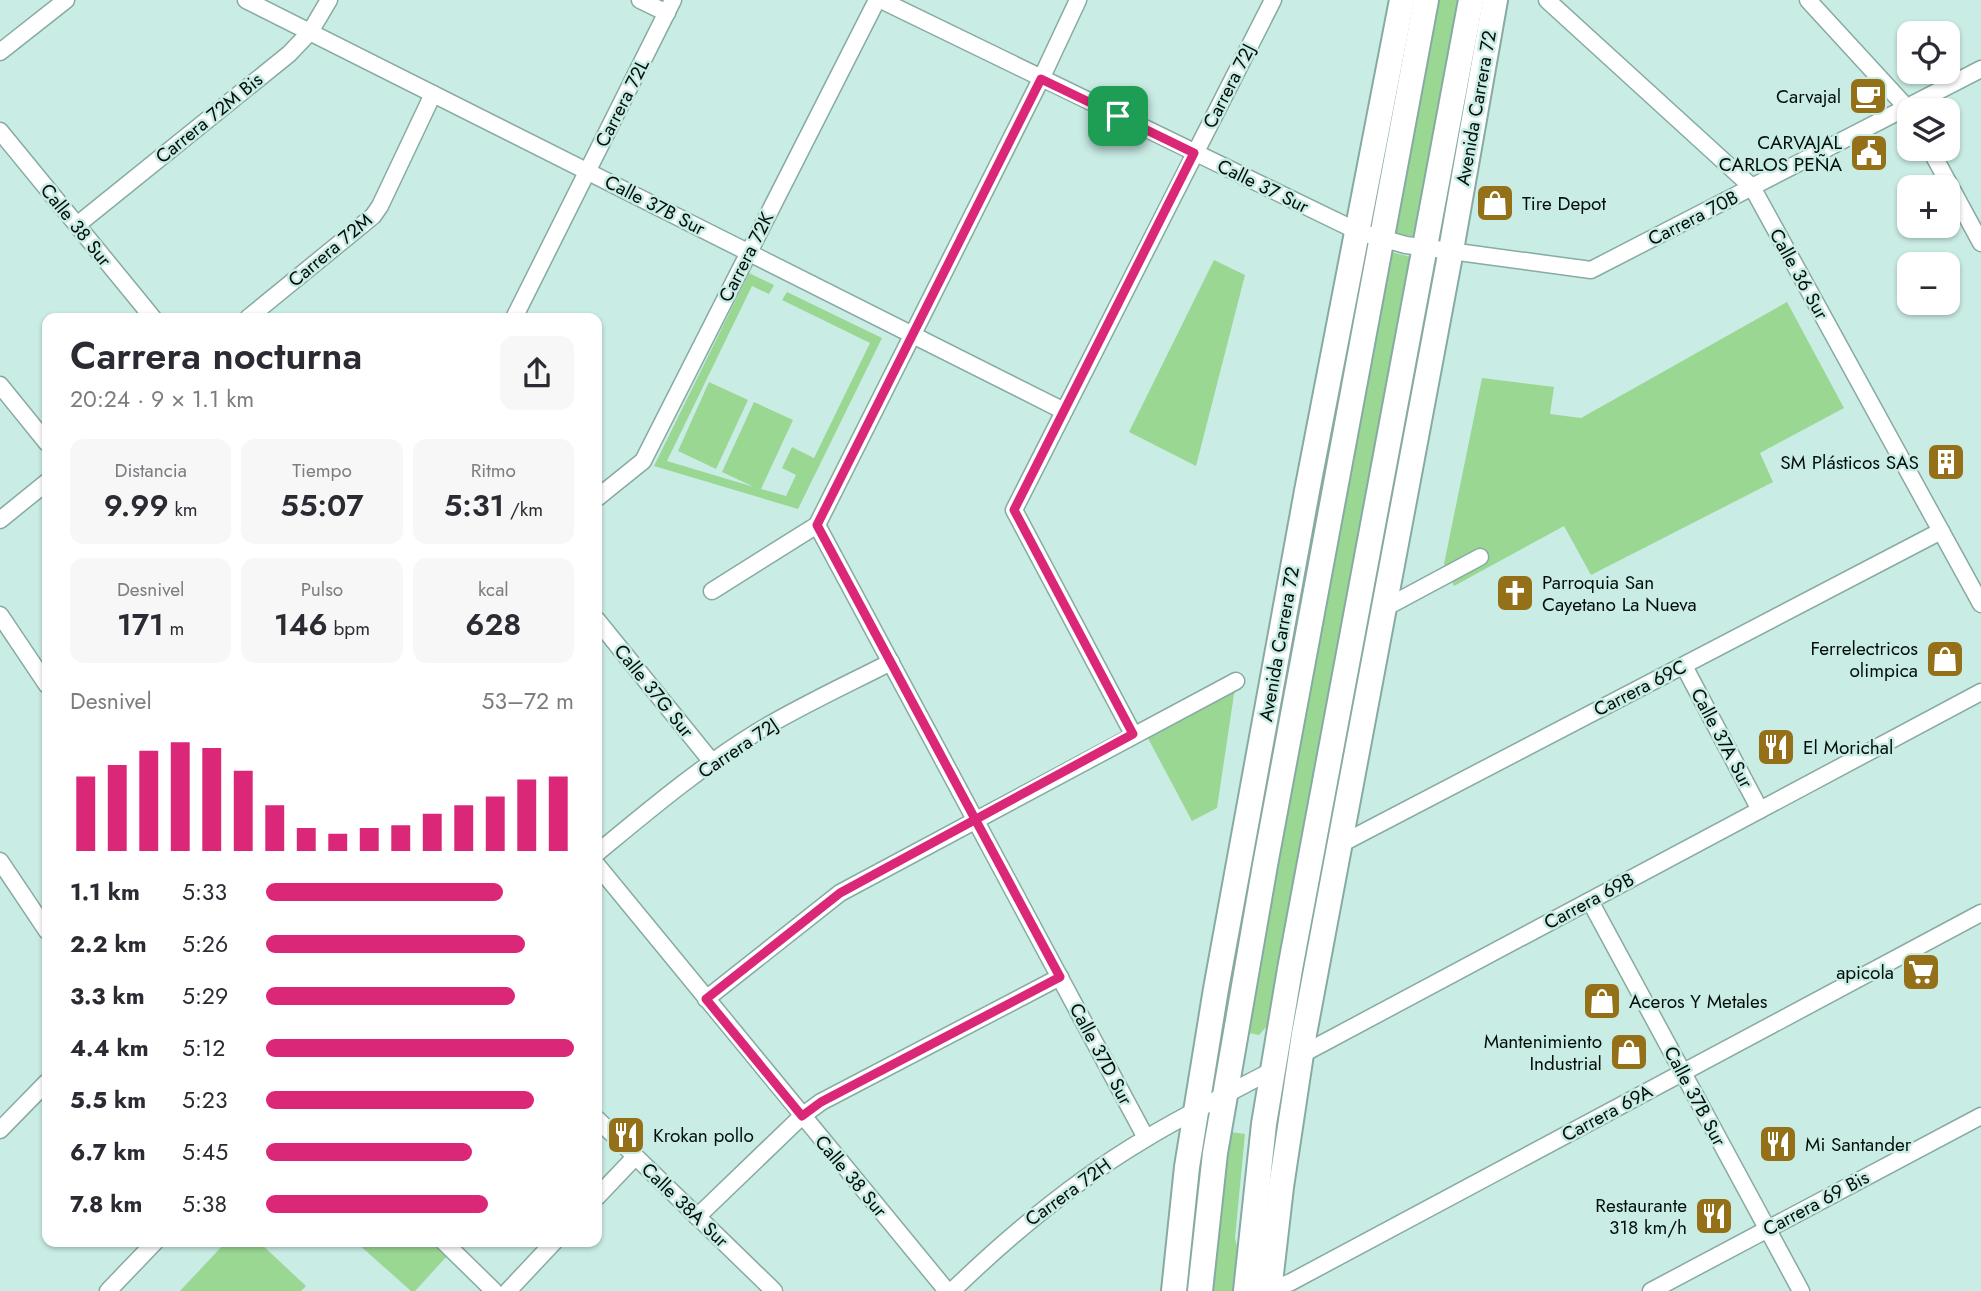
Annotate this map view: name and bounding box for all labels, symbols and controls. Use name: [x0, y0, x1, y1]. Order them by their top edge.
map controls: [1897, 21, 1960, 315]
button: locate: [1897, 21, 1960, 84]
street label: Avenida Carrera 72: [1449, 28, 1503, 188]
street label: Carrera 72J: [1196, 39, 1262, 133]
street label: Carrera 72L: [588, 54, 656, 152]
street label: Carrera 72M Bis: [150, 66, 269, 170]
cafe icon: Carvajal: [1847, 75, 1889, 117]
place label: Carvajal: [1776, 83, 1841, 110]
pin: [1088, 86, 1148, 146]
icon: arrive: [1099, 97, 1137, 135]
button: layers: [1897, 98, 1960, 161]
place label: CARVAJAL CARLOS PEÑA: [1719, 129, 1842, 178]
public building icon: CARVAJAL CARLOS PEÑA: [1848, 132, 1890, 174]
street label: Calle 37 Sur: [1213, 152, 1314, 220]
street label: Calle 37B Sur: [600, 168, 710, 242]
button: +: [1897, 175, 1960, 238]
street label: Calle 38 Sur: [34, 178, 118, 273]
shop icon: Tire Depot: [1474, 182, 1516, 224]
street label: Carrera 70B: [1643, 184, 1743, 252]
place label: Tire Depot: [1522, 190, 1606, 217]
street label: Carrera 72M: [282, 207, 378, 293]
street label: Carrera 72K: [712, 207, 780, 307]
street label: Calle 36 Sur: [1763, 224, 1835, 325]
button: −: [1897, 252, 1960, 315]
text: Carrera nocturna: [70, 328, 362, 383]
button: share: [500, 336, 574, 410]
text: 20:24 · 9 × 1.1 km: [70, 382, 254, 416]
building icon: SM Plásticos SAS: [1925, 441, 1967, 483]
place label: SM Plásticos SAS: [1780, 449, 1919, 476]
text: Distancia: [114, 457, 187, 484]
text: Tiempo: [292, 457, 352, 484]
text: Ritmo: [471, 457, 516, 484]
text: 9.99: [104, 484, 169, 527]
text: 55:07: [280, 484, 364, 527]
text: 5:31: [444, 484, 504, 527]
text: km: [169, 496, 198, 523]
text: /km: [504, 496, 543, 523]
street label: Avenida Carrera 72: [1252, 564, 1306, 724]
place label: Parroquia San Cayetano La Nueva: [1542, 569, 1697, 618]
church icon: Parroquia San Cayetano La Nueva: [1494, 572, 1536, 614]
text: Desnivel: [117, 576, 184, 603]
text: Pulso: [301, 576, 343, 603]
text: kcal: [478, 576, 509, 603]
text: 171: [117, 603, 164, 646]
text: 146: [274, 603, 328, 646]
text: 628: [465, 603, 521, 646]
text: m: [164, 615, 184, 642]
text: bpm: [328, 615, 370, 642]
place label: Ferrelectricos olimpica: [1810, 635, 1918, 684]
street label: Calle 37G Sur: [608, 638, 701, 744]
shop icon: Ferrelectricos olimpica: [1924, 638, 1966, 680]
street label: Carrera 69C: [1589, 653, 1691, 723]
street label: Calle 37A Sur: [1684, 683, 1760, 793]
text: Desnivel: [70, 684, 152, 718]
text: 53–72 m: [481, 684, 574, 718]
street label: Carrera 72J: [693, 711, 783, 785]
restaurant icon: El Morichal: [1755, 726, 1797, 768]
place label: El Morichal: [1803, 734, 1893, 761]
street label: Carrera 69B: [1539, 866, 1639, 936]
text: 1.1 km: [70, 875, 140, 909]
text: 5:33: [182, 875, 227, 909]
text: 2.2 km: [70, 927, 147, 961]
text: 5:26: [182, 927, 228, 961]
supermarket icon: apicola: [1900, 951, 1942, 993]
place label: apicola: [1836, 959, 1894, 986]
text: 3.3 km: [70, 979, 145, 1013]
text: 5:29: [182, 979, 228, 1013]
shop icon: Aceros Y Metales: [1581, 980, 1623, 1022]
place label: Aceros Y Metales: [1629, 988, 1768, 1015]
street label: Calle 37D Sur: [1063, 998, 1139, 1110]
place label: Mantenimiento Industrial: [1484, 1028, 1602, 1077]
text: 4.4 km: [70, 1031, 149, 1065]
text: 5:12: [182, 1031, 225, 1065]
shop icon: Mantenimiento Industrial: [1608, 1031, 1650, 1073]
street label: Calle 37B Sur: [1657, 1041, 1733, 1151]
street label: Carrera 69A: [1557, 1078, 1658, 1148]
text: 5.5 km: [70, 1083, 146, 1117]
text: 5:23: [182, 1083, 228, 1117]
restaurant icon: Krokan pollo: [605, 1114, 647, 1156]
place label: Krokan pollo: [653, 1122, 754, 1149]
restaurant icon: Mi Santander: [1757, 1123, 1799, 1165]
street label: Calle 38 Sur: [809, 1129, 894, 1223]
place label: Mi Santander: [1805, 1131, 1912, 1158]
text: 6.7 km: [70, 1135, 146, 1169]
text: 5:45: [182, 1135, 228, 1169]
street label: Carrera 72H: [1019, 1152, 1117, 1232]
street label: Calle 38A Sur: [635, 1156, 735, 1254]
street label: Carrera 69 Bis: [1758, 1163, 1874, 1242]
text: 7.8 km: [70, 1187, 142, 1221]
text: 5:38: [182, 1187, 227, 1221]
place label: Restaurante 318 km/h: [1595, 1192, 1687, 1241]
restaurant icon: Restaurante 318 km/h: [1693, 1195, 1735, 1237]

